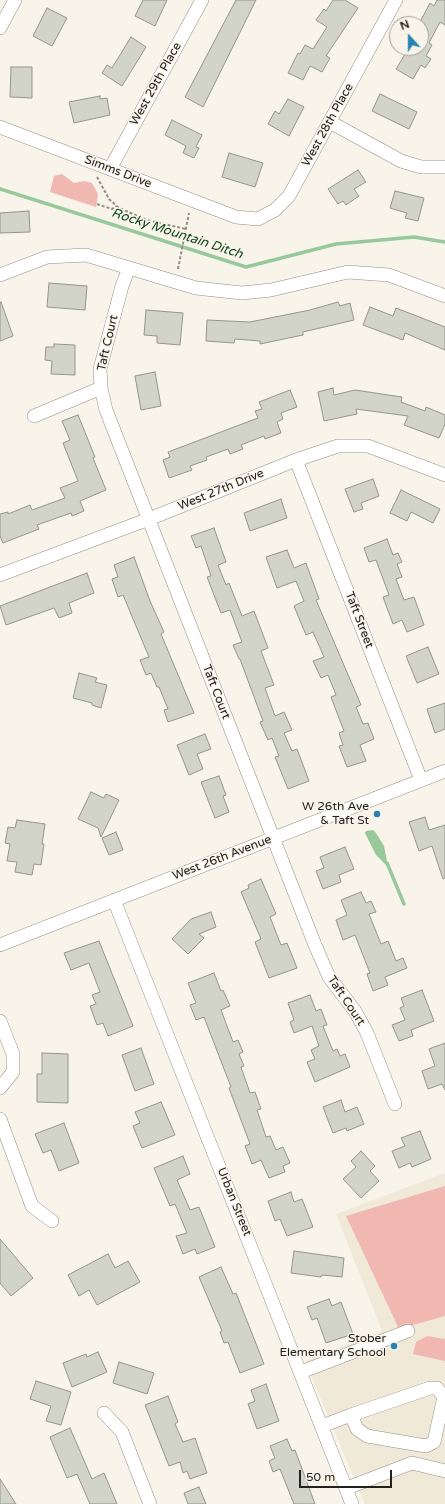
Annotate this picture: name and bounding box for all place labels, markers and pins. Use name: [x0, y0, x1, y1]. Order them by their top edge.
place label: W 26th Ave & Taft St: [302, 800, 369, 828]
marker: W 26th Ave & Taft St: [372, 809, 382, 819]
place label: Stober Elementary School: [279, 1332, 386, 1360]
marker: Stober Elementary School: [389, 1341, 399, 1351]

